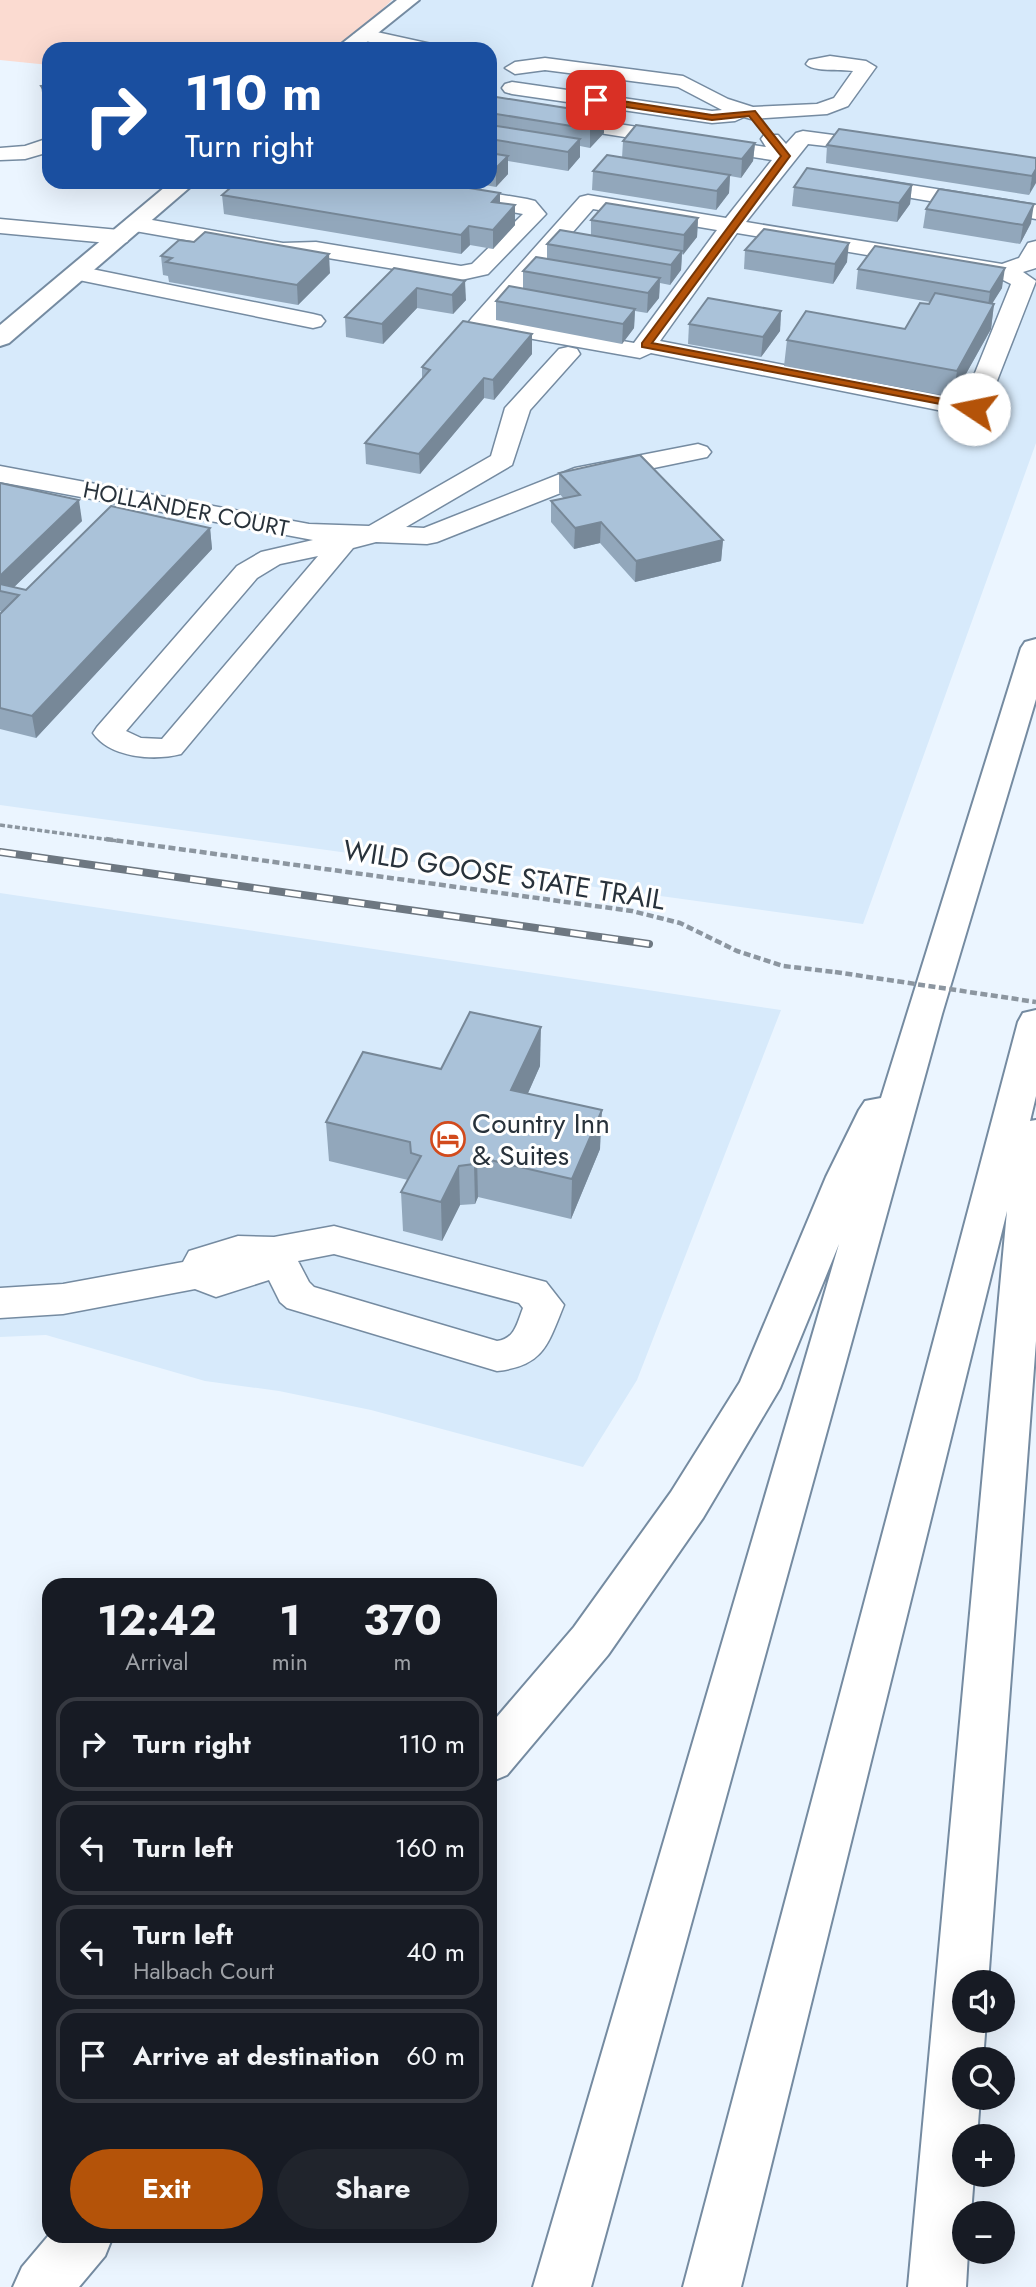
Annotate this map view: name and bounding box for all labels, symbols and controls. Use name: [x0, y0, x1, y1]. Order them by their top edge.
text: 110 m: [185, 58, 322, 128]
icon: right: [70, 70, 161, 161]
pin: [566, 70, 626, 130]
icon: arrive: [577, 81, 615, 119]
text: Turn right: [185, 123, 314, 169]
position arrow: [937, 372, 1011, 446]
street label: HOLLANDER COURT: [80, 472, 292, 546]
street label: WILD GOOSE STATE TRAIL: [340, 829, 668, 921]
place label: Country Inn & Suites: [472, 1103, 610, 1176]
hotel icon: Country Inn & Suites: [429, 1120, 467, 1158]
text: 12:42: [97, 1590, 217, 1651]
text: 1: [279, 1590, 301, 1651]
text: 370: [363, 1590, 442, 1651]
text: Arrival: [125, 1645, 189, 1679]
text: min: [272, 1645, 308, 1679]
text: m: [393, 1645, 411, 1679]
icon: right: [74, 1725, 112, 1763]
text: Turn right: [133, 1725, 251, 1763]
text: 110 m: [398, 1725, 465, 1763]
icon: left: [74, 1829, 112, 1867]
text: Turn left: [133, 1829, 233, 1867]
text: 160 m: [395, 1829, 465, 1867]
text: Turn left: [133, 1916, 233, 1954]
icon: left: [74, 1933, 112, 1971]
text: 40 m: [406, 1933, 465, 1971]
text: Halbach Court: [133, 1954, 274, 1988]
map controls: [952, 1970, 1015, 2264]
button: sound: [952, 1970, 1015, 2033]
icon: arrive: [74, 2037, 112, 2075]
text: Arrive at destination: [133, 2037, 380, 2075]
text: 60 m: [406, 2037, 465, 2075]
button: search: [952, 2047, 1015, 2110]
button: +: [952, 2124, 1015, 2187]
button: Exit: [70, 2149, 263, 2229]
button: Share: [277, 2149, 469, 2229]
button: −: [952, 2201, 1015, 2264]

